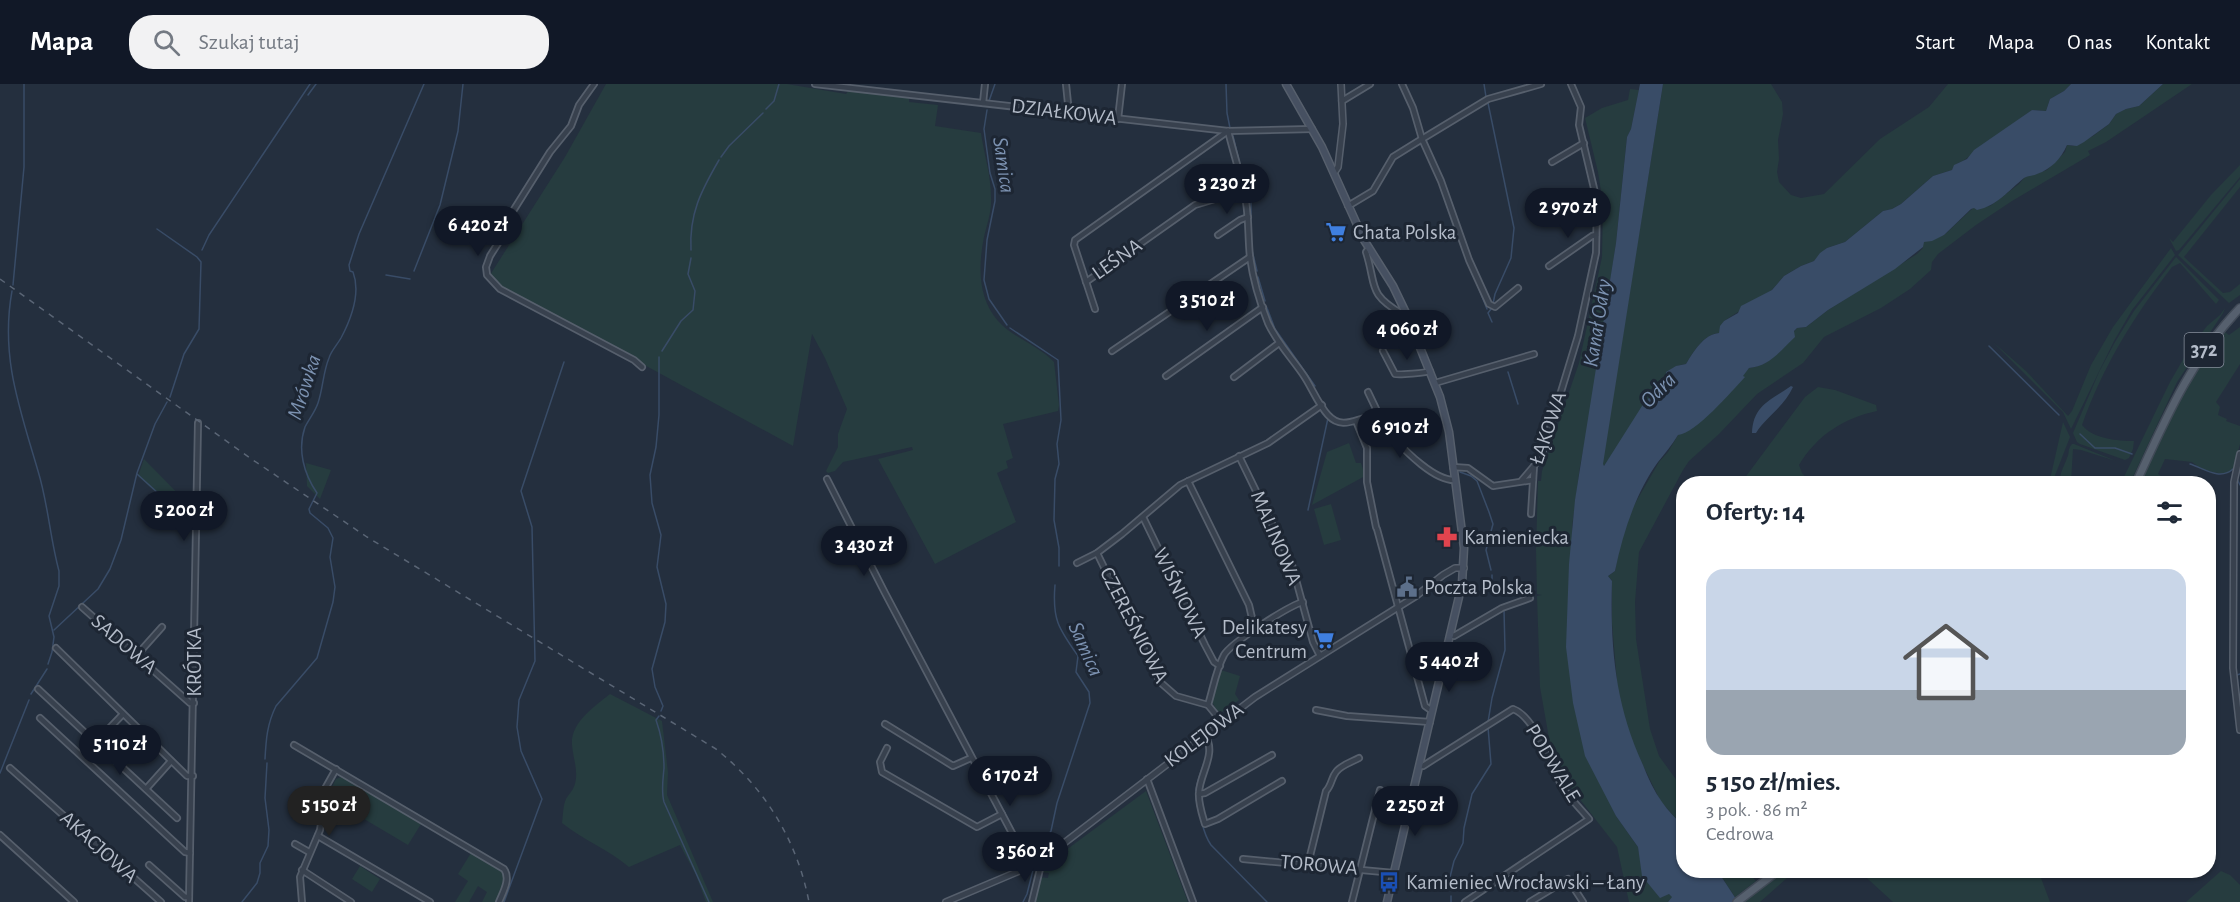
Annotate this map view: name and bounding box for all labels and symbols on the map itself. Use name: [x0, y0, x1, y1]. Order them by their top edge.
street label: DZIAŁKOWA: [1010, 95, 1118, 129]
water label: Samica: [989, 135, 1019, 195]
pin: 3 230 zł: [1165, 164, 1289, 215]
pin: 2 970 zł: [1506, 188, 1630, 239]
pin: 6 420 zł: [416, 206, 540, 257]
supermarket icon: Chata Polska: [1324, 220, 1348, 244]
place label: Chata Polska: [1353, 222, 1457, 243]
street label: LEŚNA: [1087, 232, 1146, 283]
water label: Kanał Odry: [1579, 277, 1615, 369]
pin: 3 510 zł: [1145, 281, 1269, 332]
pin: 4 060 zł: [1345, 310, 1469, 361]
road number: 372: [2184, 333, 2224, 367]
water label: Mrówka: [283, 352, 325, 422]
water label: Odra: [1636, 368, 1680, 412]
street label: ŁĄKOWA: [1526, 389, 1570, 467]
pin: 6 910 zł: [1338, 408, 1462, 459]
street label: MALINOWA: [1247, 488, 1305, 588]
pin: 5 200 zł: [122, 491, 246, 542]
pharmacy icon: Kamieniecka: [1435, 525, 1459, 549]
pin: 3 430 zł: [802, 526, 926, 577]
place label: Kamieniecka: [1464, 527, 1569, 548]
street label: WIŚNIOWA: [1149, 543, 1213, 641]
street label: CZEREŚNIOWA: [1096, 562, 1175, 686]
public building icon: Poczta Polska: [1395, 575, 1419, 599]
place label: Poczta Polska: [1424, 577, 1533, 598]
street label: SADOWA: [87, 610, 161, 678]
place label: Delikatesy Centrum: [1222, 617, 1307, 662]
water label: Samica: [1064, 619, 1108, 679]
street label: KRÓTKA: [182, 627, 205, 697]
supermarket icon: Delikatesy Centrum: [1312, 627, 1336, 651]
pin: 5 440 zł: [1387, 642, 1511, 693]
street label: KOLEJOWA: [1161, 699, 1247, 771]
street label: PODWALE: [1522, 720, 1584, 806]
pin: 5 110 zł: [58, 725, 182, 776]
pin: 6 170 zł: [948, 756, 1072, 807]
pin: 5 150 zł: [267, 786, 391, 837]
pin: 2 250 zł: [1353, 786, 1477, 837]
street label: AKACJOWA: [56, 807, 142, 887]
pin: 3 560 zł: [963, 832, 1087, 883]
street label: TOROWA: [1279, 851, 1359, 879]
bus stop icon: Kamieniec Wrocławski – Łany: [1377, 870, 1401, 894]
place label: Kamieniec Wrocławski – Łany: [1406, 872, 1645, 893]

